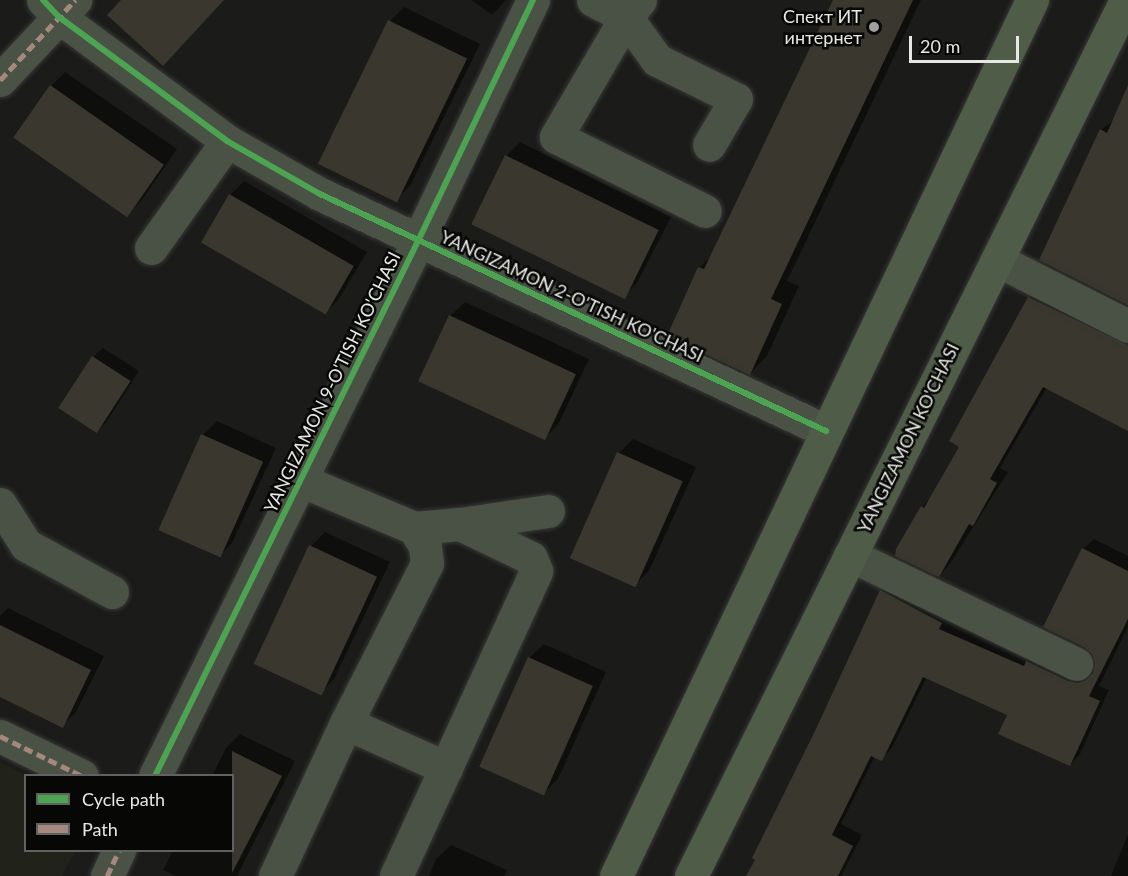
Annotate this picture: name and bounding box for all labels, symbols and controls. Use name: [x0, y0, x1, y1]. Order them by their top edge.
place label: Спект ИТ интернет: [783, 6, 862, 48]
marker: Спект ИТ интернет: [867, 20, 881, 34]
scale bar: [912, 24, 1022, 62]
text: 20 m: [920, 35, 960, 57]
street label: YANGIZAMON 2-O'TISH KO'CHASI: [437, 225, 707, 367]
street label: YANGIZAMON 9-O'TISH KO'CHASI: [259, 248, 405, 516]
street label: YANGIZAMON KO'CHASI: [853, 340, 963, 536]
legend: [24, 774, 234, 852]
text: Cycle path: [82, 788, 165, 810]
text: Path: [82, 818, 118, 840]

